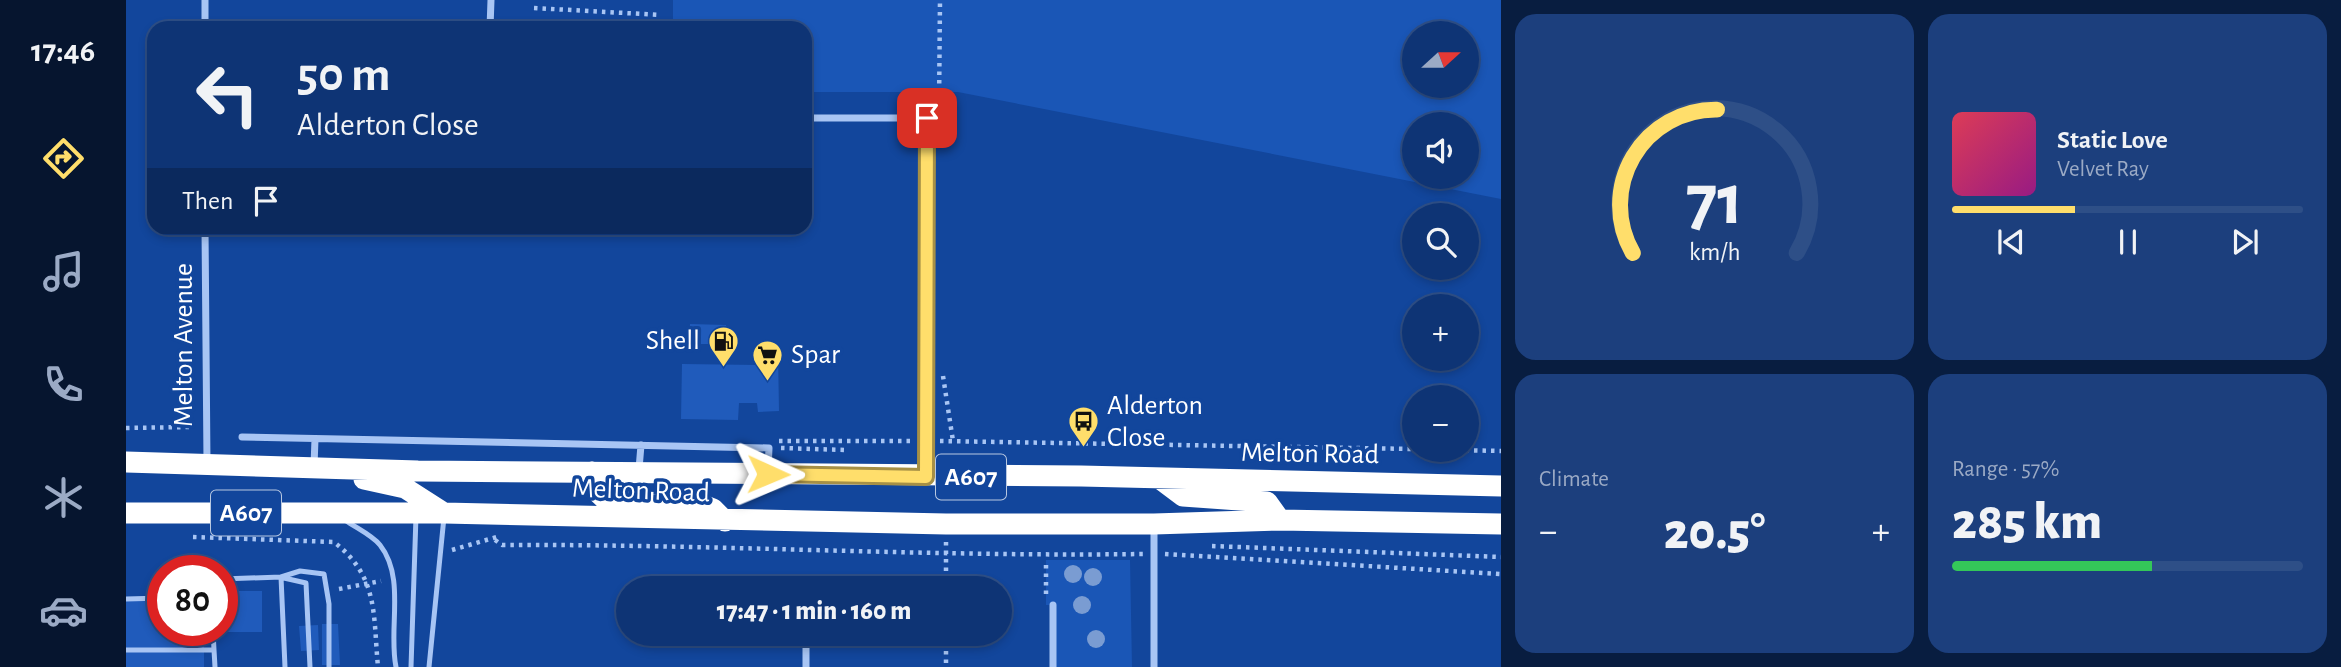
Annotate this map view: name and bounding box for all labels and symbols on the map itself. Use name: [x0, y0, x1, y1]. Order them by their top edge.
north arrow: [1402, 21, 1479, 98]
pin: [897, 88, 957, 148]
street label: Melton Avenue: [170, 263, 198, 427]
fuel station icon: Shell: [706, 324, 740, 368]
place label: Shell: [646, 327, 700, 355]
supermarket icon: Spar: [751, 338, 785, 382]
place label: Spar: [791, 341, 840, 369]
place label: Alderton Close: [1107, 392, 1203, 452]
bus stop icon: Alderton Close: [1067, 405, 1101, 449]
position arrow: [731, 437, 805, 511]
street label: Melton Road: [1241, 439, 1379, 469]
road number: A607: [936, 454, 1006, 499]
street label: Melton Road: [571, 475, 711, 507]
road number: A607: [211, 491, 281, 536]
speed limit sign: 80: [147, 555, 238, 646]

